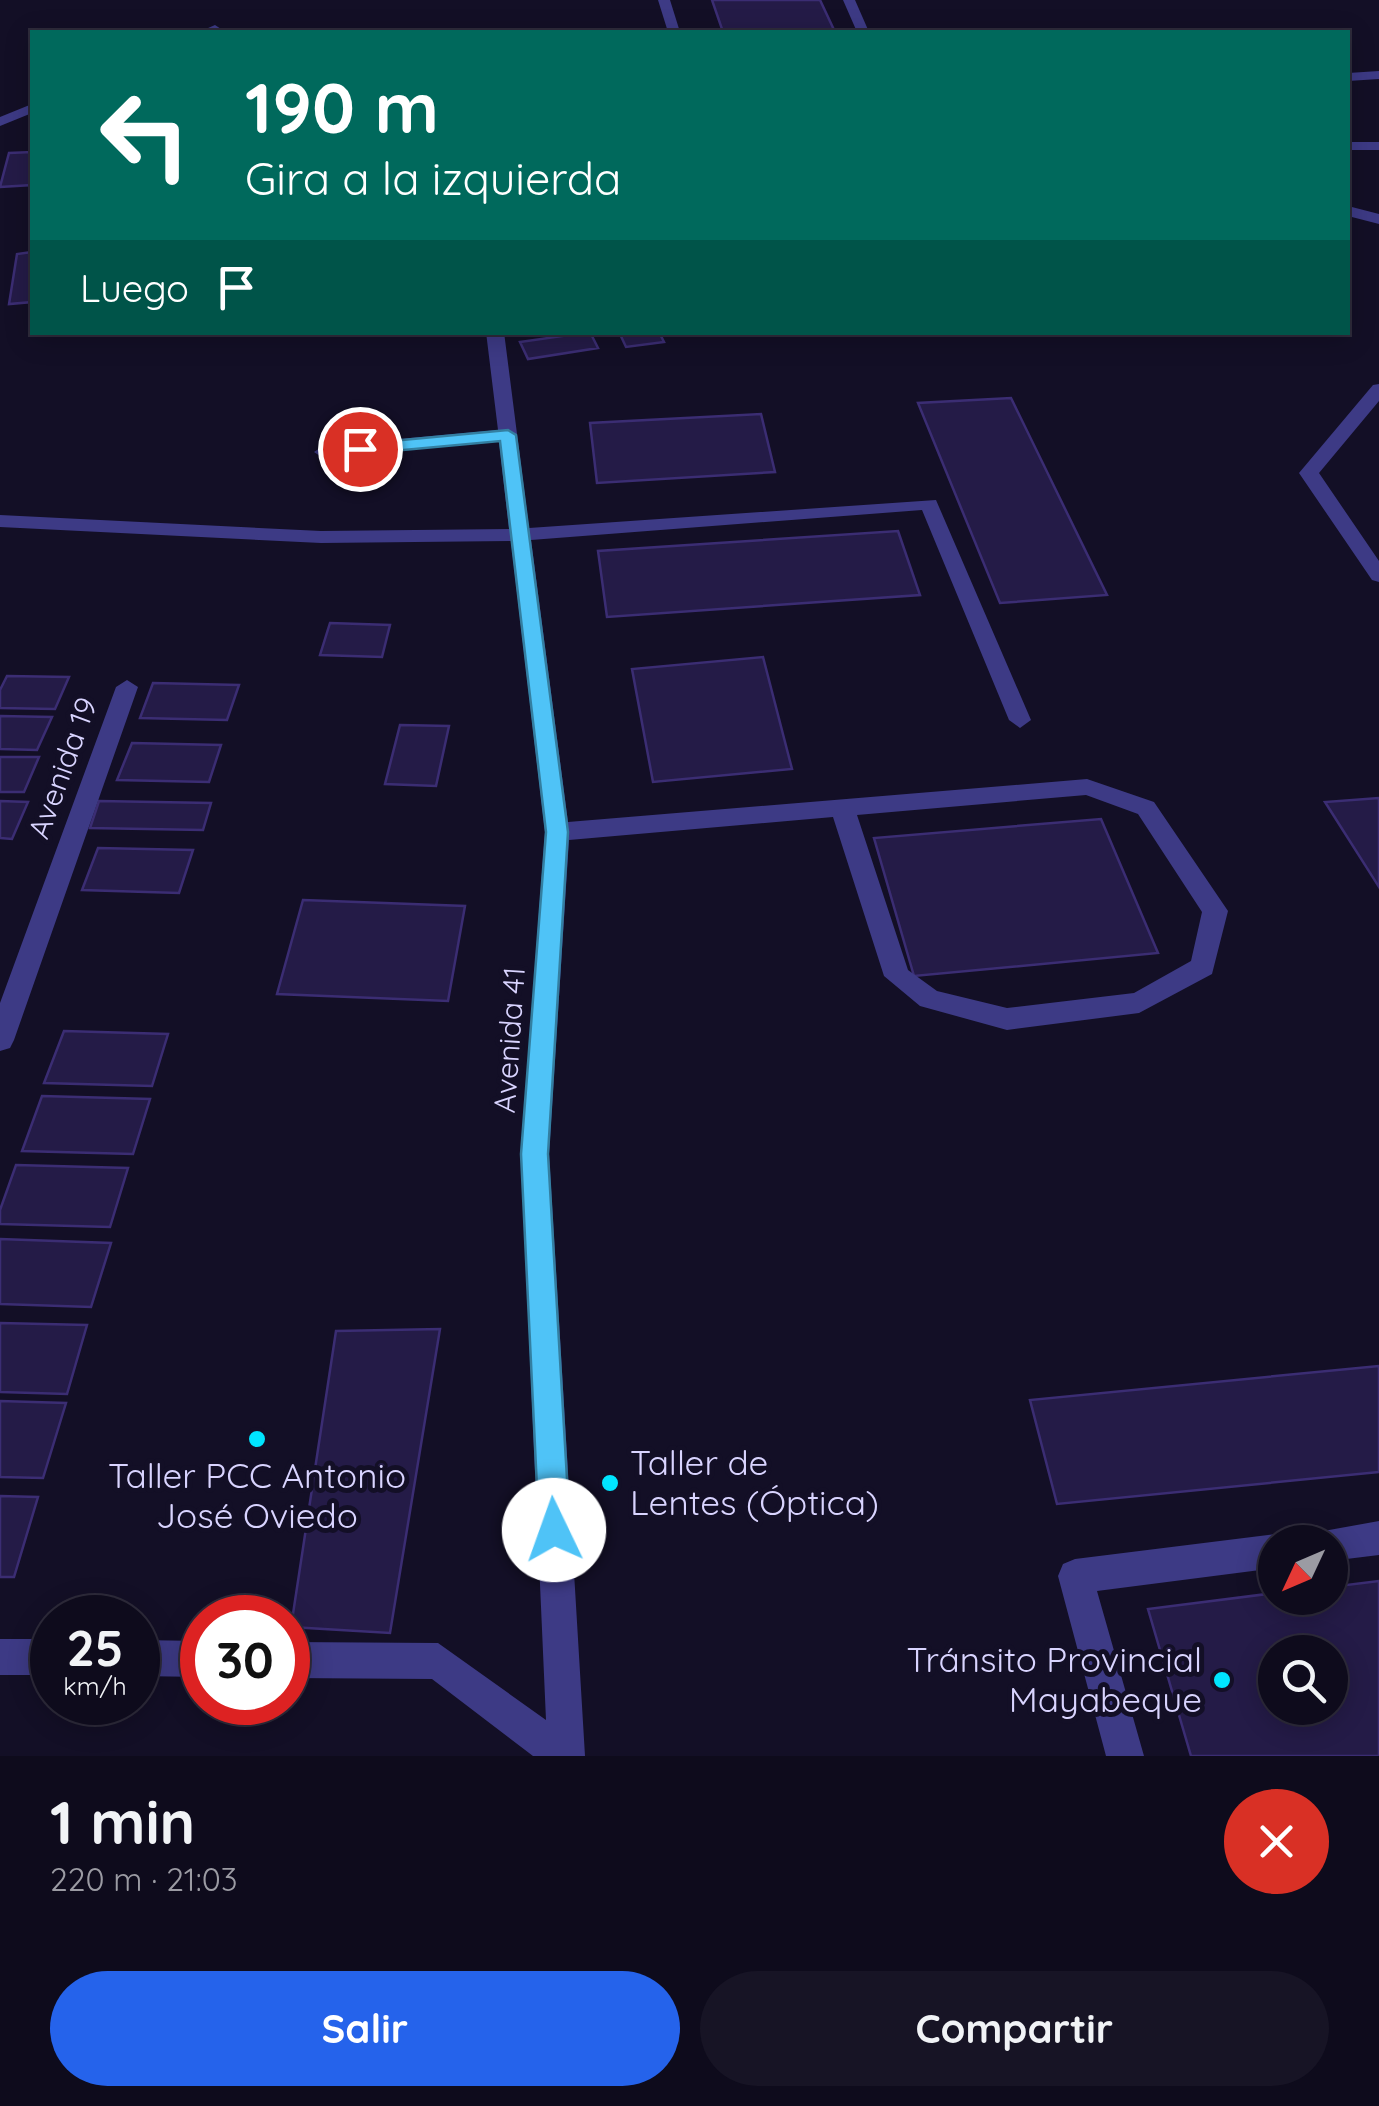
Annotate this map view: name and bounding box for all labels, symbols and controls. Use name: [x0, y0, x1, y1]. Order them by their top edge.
text: 190 m: [245, 63, 439, 151]
icon: left: [80, 70, 210, 200]
text: Gira a la izquierda: [245, 150, 621, 206]
icon: arrive: [209, 260, 264, 315]
text: Luego: [80, 264, 189, 312]
pin: [318, 407, 403, 492]
icon: arrive: [333, 422, 388, 477]
street label: Avenida 19: [19, 692, 105, 843]
street label: Avenida 41: [485, 966, 533, 1114]
marker: Taller PCC Antonio José Oviedo: [246, 1428, 268, 1450]
place label: Taller de Lentes (Óptica): [630, 1440, 879, 1524]
place label: Taller PCC Antonio José Oviedo: [108, 1453, 406, 1537]
marker: Taller de Lentes (Óptica): [599, 1472, 621, 1494]
position arrow: [502, 1478, 606, 1582]
north arrow: [1258, 1525, 1348, 1615]
map controls: [1258, 1525, 1348, 1725]
speed limit sign: 30: [180, 1595, 310, 1725]
text: 25: [66, 1616, 124, 1679]
button: search: [1258, 1635, 1348, 1725]
place label: Tránsito Provincial Mayabeque: [907, 1637, 1202, 1721]
marker: Tránsito Provincial Mayabeque: [1211, 1669, 1233, 1691]
text: km/h: [63, 1670, 127, 1701]
text: 1 min: [50, 1784, 195, 1859]
button: close: [1224, 1789, 1329, 1894]
text: 220 m · 21:03: [50, 1859, 238, 1899]
button: Salir: [50, 1971, 680, 2086]
button: Compartir: [700, 1971, 1329, 2086]

